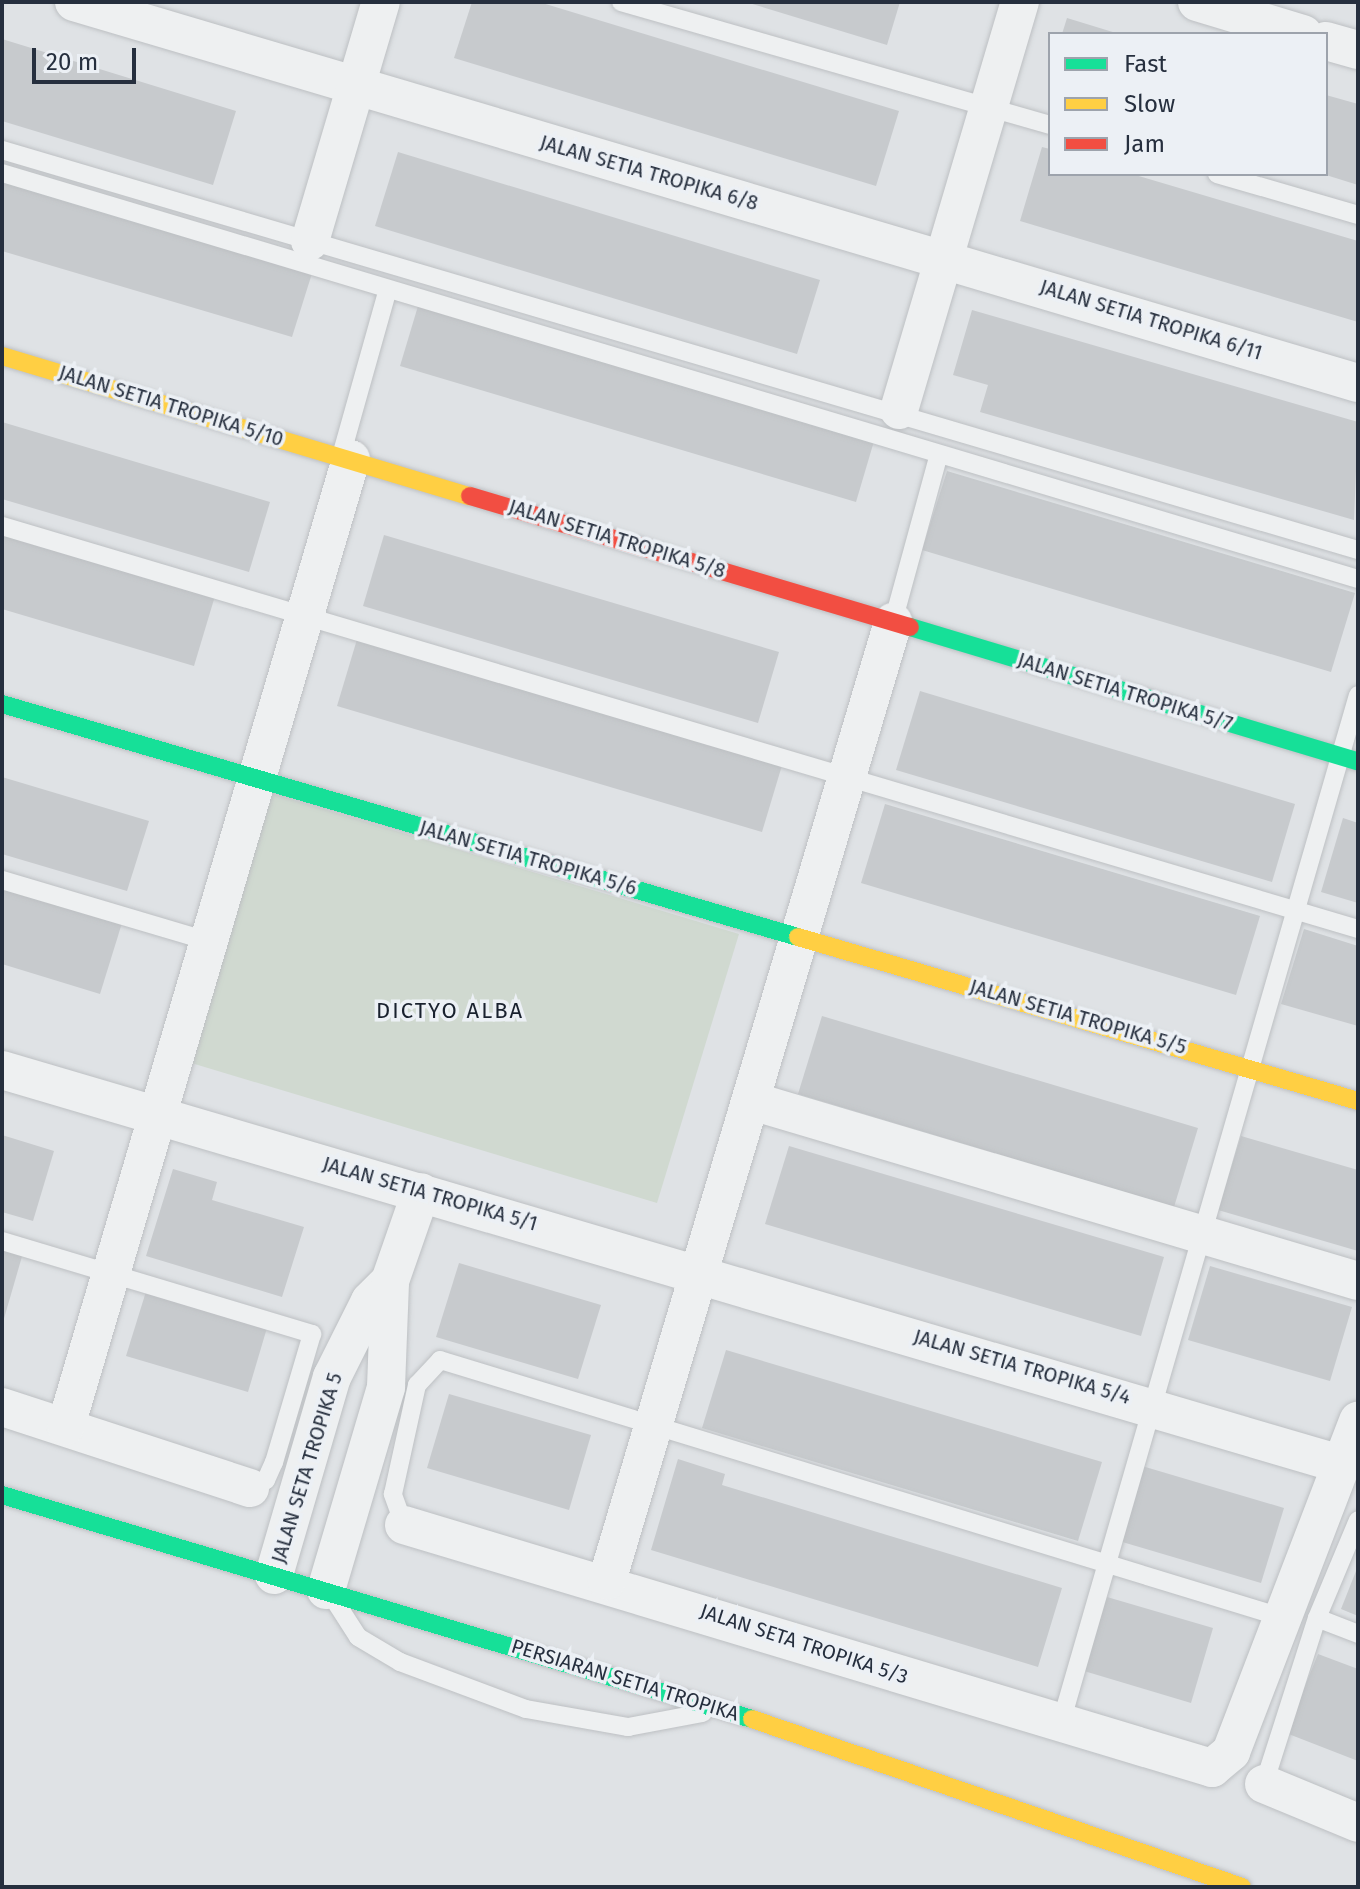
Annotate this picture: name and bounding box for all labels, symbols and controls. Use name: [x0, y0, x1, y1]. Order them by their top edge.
scale bar: [36, 32, 140, 82]
legend: [1048, 32, 1328, 176]
text: 20 m: [46, 48, 98, 76]
text: Fast: [1124, 50, 1167, 78]
text: Slow: [1124, 90, 1175, 118]
street label: JALAN SETIA TROPIKA 6/8: [537, 130, 761, 216]
text: Jam: [1124, 130, 1165, 158]
street label: JALAN SETIA TROPIKA 6/11: [1037, 275, 1265, 365]
street label: JALAN SETIA TROPIKA 5/10: [56, 360, 286, 452]
street label: JALAN SETIA TROPIKA 5/8: [506, 495, 728, 583]
street label: JALAN SETIA TROPIKA 5/7: [1015, 648, 1235, 736]
street label: JALAN SETIA TROPIKA 5/6: [417, 815, 639, 901]
street label: JALAN SETIA TROPIKA 5/5: [967, 975, 1189, 1059]
district label: DICTYO ALBA: [376, 998, 524, 1024]
street label: JALAN SETIA TROPIKA 5/1: [320, 1152, 540, 1236]
street label: JALAN SETIA TROPIKA 5/4: [911, 1325, 1133, 1409]
street label: JALAN SETA TROPIKA 5: [267, 1370, 347, 1566]
street label: JALAN SETA TROPIKA 5/3: [697, 1599, 911, 1689]
street label: PERSIARAN SETIA TROPIKA: [508, 1634, 742, 1726]

